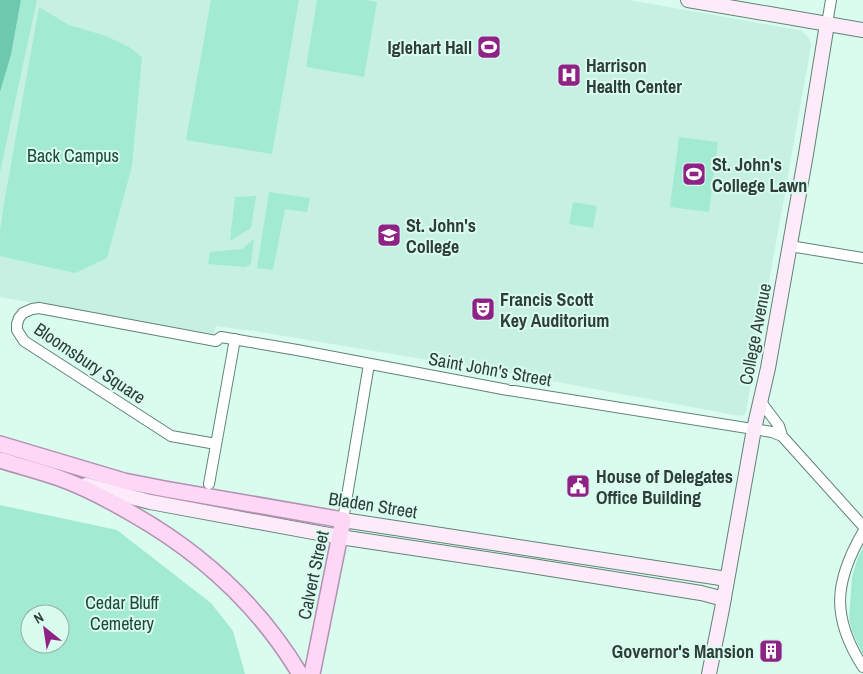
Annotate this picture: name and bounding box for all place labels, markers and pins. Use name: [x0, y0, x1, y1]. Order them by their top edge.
sports icon: Iglehart Hall: [476, 34, 502, 60]
place label: Iglehart Hall: [388, 35, 472, 60]
place label: Harrison Health Center: [586, 53, 682, 99]
hospital icon: Harrison Health Center: [556, 62, 582, 88]
place label: St. John's College Lawn: [712, 152, 807, 198]
sports icon: St. John's College Lawn: [681, 161, 707, 187]
place label: St. John's College: [406, 213, 476, 259]
school or university icon: St. John's College: [376, 222, 402, 248]
place label: Francis Scott Key Auditorium: [500, 287, 609, 333]
theatre icon: Francis Scott Key Auditorium: [470, 296, 496, 322]
place label: House of Delegates Office Building: [596, 464, 733, 510]
public building icon: House of Delegates Office Building: [565, 473, 591, 499]
building icon: Governor's Mansion: [758, 638, 784, 664]
place label: Governor's Mansion: [612, 639, 754, 664]

